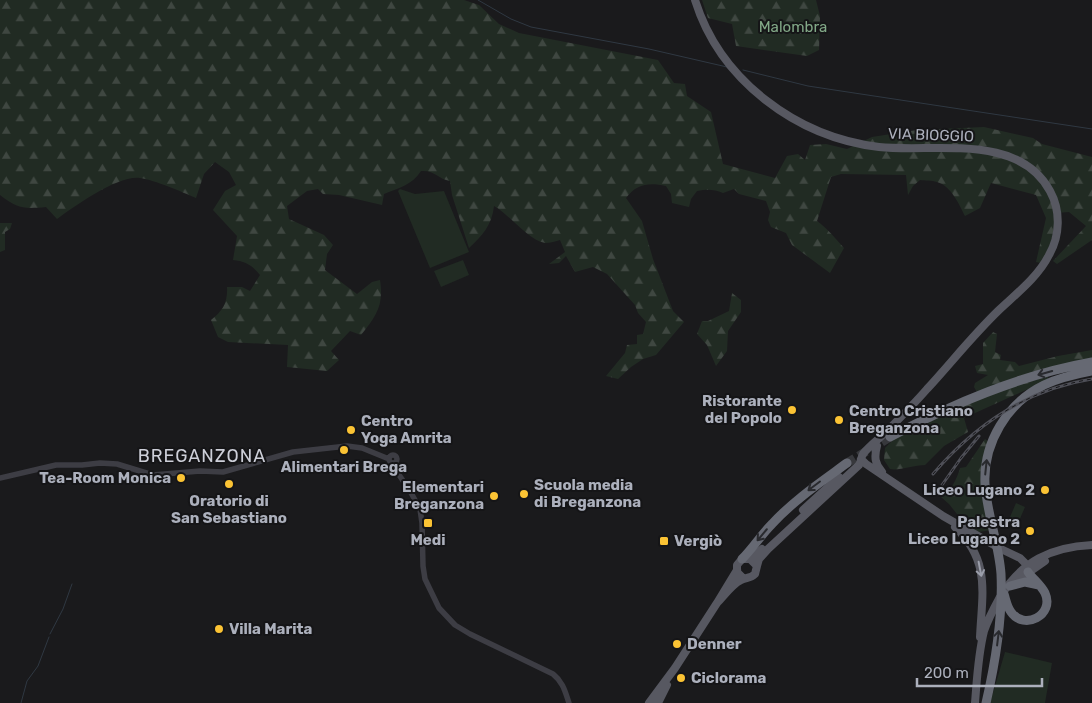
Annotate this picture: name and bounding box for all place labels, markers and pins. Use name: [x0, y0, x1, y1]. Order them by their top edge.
place label: Ristorante del Popolo: [702, 392, 782, 427]
place label: Centro Cristiano Breganzona: [849, 402, 973, 437]
marker: Ristorante del Popolo: [786, 404, 798, 416]
place label: Centro Yoga Amrita: [361, 412, 452, 447]
marker: Centro Cristiano Breganzona: [833, 414, 845, 426]
marker: Centro Yoga Amrita: [345, 424, 357, 436]
marker: Alimentari Brega: [338, 444, 350, 456]
place label: Alimentari Brega: [281, 458, 407, 476]
place label: Tea-Room Monica: [39, 469, 171, 487]
marker: Tea-Room Monica: [175, 472, 187, 484]
place label: Scuola media di Breganzona: [534, 476, 641, 511]
marker: Oratorio di San Sebastiano: [223, 478, 235, 490]
place label: Elementari Breganzona: [394, 478, 484, 513]
place label: Liceo Lugano 2: [923, 481, 1035, 499]
marker: Liceo Lugano 2: [1039, 484, 1051, 496]
marker: Scuola media di Breganzona: [518, 488, 530, 500]
marker: Elementari Breganzona: [488, 490, 500, 502]
place label: Oratorio di San Sebastiano: [171, 492, 287, 527]
place label: Palestra Liceo Lugano 2: [908, 513, 1020, 548]
marker: Medi: [422, 517, 434, 529]
marker: Palestra Liceo Lugano 2: [1024, 525, 1036, 537]
place label: Medi: [410, 531, 446, 549]
place label: Vergiò: [674, 532, 722, 550]
marker: Vergiò: [658, 535, 670, 547]
place label: Villa Marita: [229, 620, 313, 638]
marker: Villa Marita: [213, 623, 225, 635]
place label: Denner: [687, 635, 742, 653]
marker: Denner: [671, 638, 683, 650]
place label: Ciclorama: [691, 669, 766, 687]
marker: Ciclorama: [675, 672, 687, 684]

